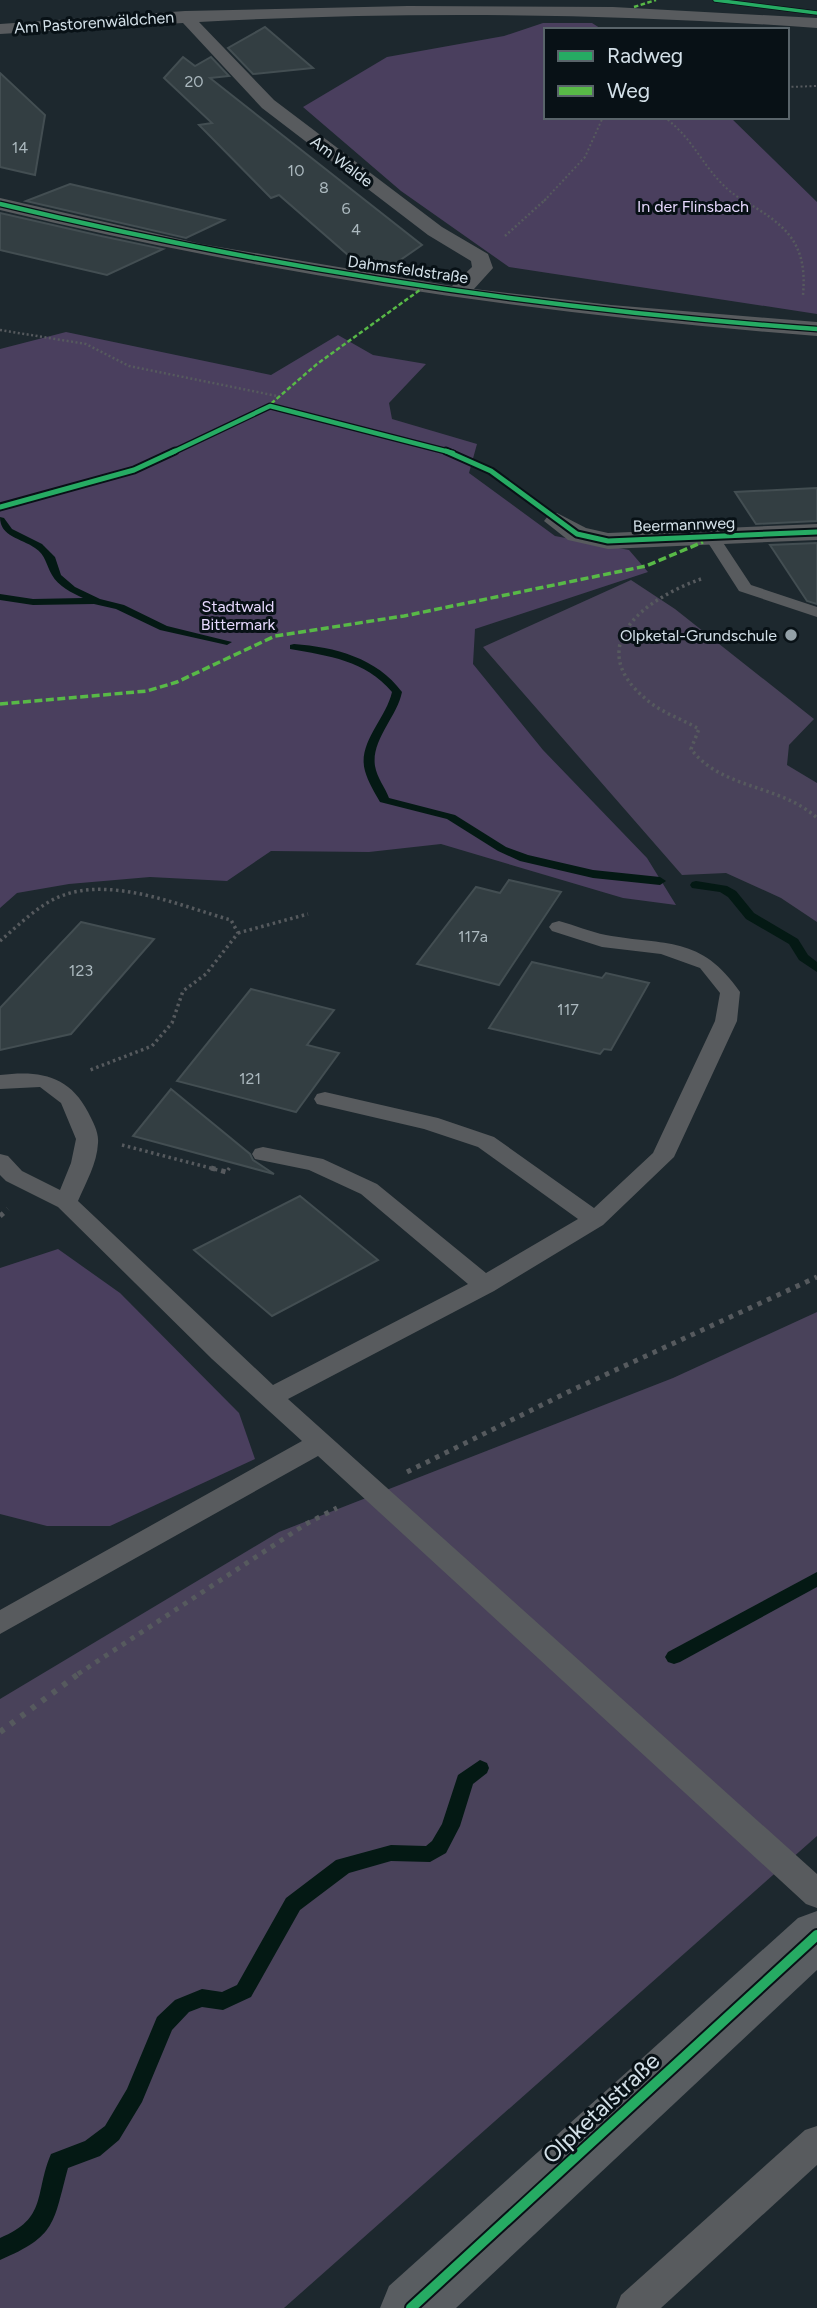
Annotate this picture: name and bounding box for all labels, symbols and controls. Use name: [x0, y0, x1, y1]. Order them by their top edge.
street label: Am Pastorenwäldchen: [13, 7, 175, 38]
legend: [544, 28, 789, 119]
text: Radweg: [607, 43, 683, 68]
house number: 20: [184, 72, 204, 91]
text: Weg: [607, 78, 650, 103]
street label: Am Walde: [307, 132, 377, 191]
house number: 14: [12, 138, 28, 157]
house number: 10: [288, 161, 304, 180]
house number: 8: [319, 178, 329, 197]
park label: In der Flinsbach: [637, 197, 749, 216]
house number: 6: [341, 199, 351, 218]
house number: 4: [351, 220, 361, 239]
street label: Dahmsfeldstraße: [346, 252, 470, 287]
street label: Beermannweg: [632, 513, 736, 536]
park label: Stadtwald Bittermark: [201, 597, 276, 634]
place label: Olpketal-Grundschule: [620, 626, 777, 645]
marker: Olpketal-Grundschule: [783, 627, 799, 643]
house number: 117a: [458, 927, 488, 946]
house number: 123: [69, 961, 93, 980]
house number: 117: [557, 1000, 579, 1019]
house number: 121: [239, 1069, 261, 1088]
street label: Olpketalstraße: [537, 2047, 665, 2169]

